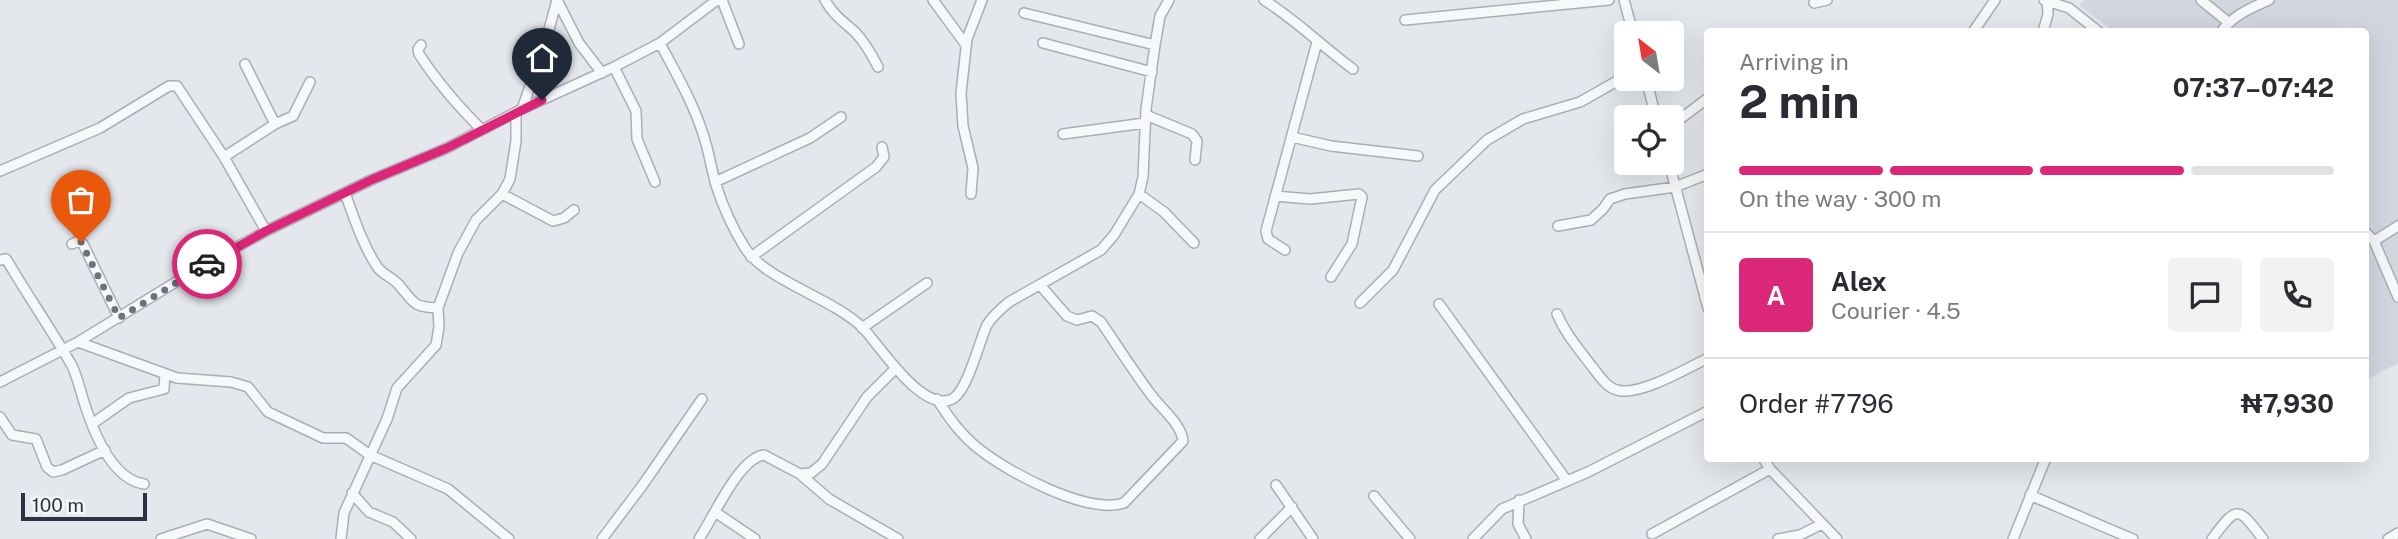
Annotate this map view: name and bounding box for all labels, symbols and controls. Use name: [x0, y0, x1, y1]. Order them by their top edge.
north arrow: [1614, 21, 1684, 91]
map controls: [1614, 21, 1684, 175]
pin: [512, 28, 572, 100]
icon: home: [523, 39, 561, 77]
text: Arriving in: [1739, 48, 1849, 75]
text: 07:37–07:42: [2173, 72, 2334, 103]
text: 2 min: [1739, 74, 1859, 128]
button: locate: [1614, 105, 1684, 175]
pin: [51, 170, 111, 242]
icon: bag: [62, 181, 100, 219]
text: On the way · 300 m: [1739, 185, 1941, 212]
courier: [172, 229, 242, 299]
icon: car: [188, 245, 226, 283]
button: chat: [2168, 258, 2242, 332]
button: phone: [2260, 258, 2334, 332]
text: Alex: [1831, 266, 1887, 297]
text: A: [1767, 280, 1785, 311]
text: Courier · 4.5: [1831, 297, 1961, 324]
text: Order #7796: [1739, 388, 1894, 419]
text: ₦7,930: [2241, 388, 2334, 419]
scale bar: [21, 490, 147, 522]
text: 100 m: [32, 494, 84, 516]

